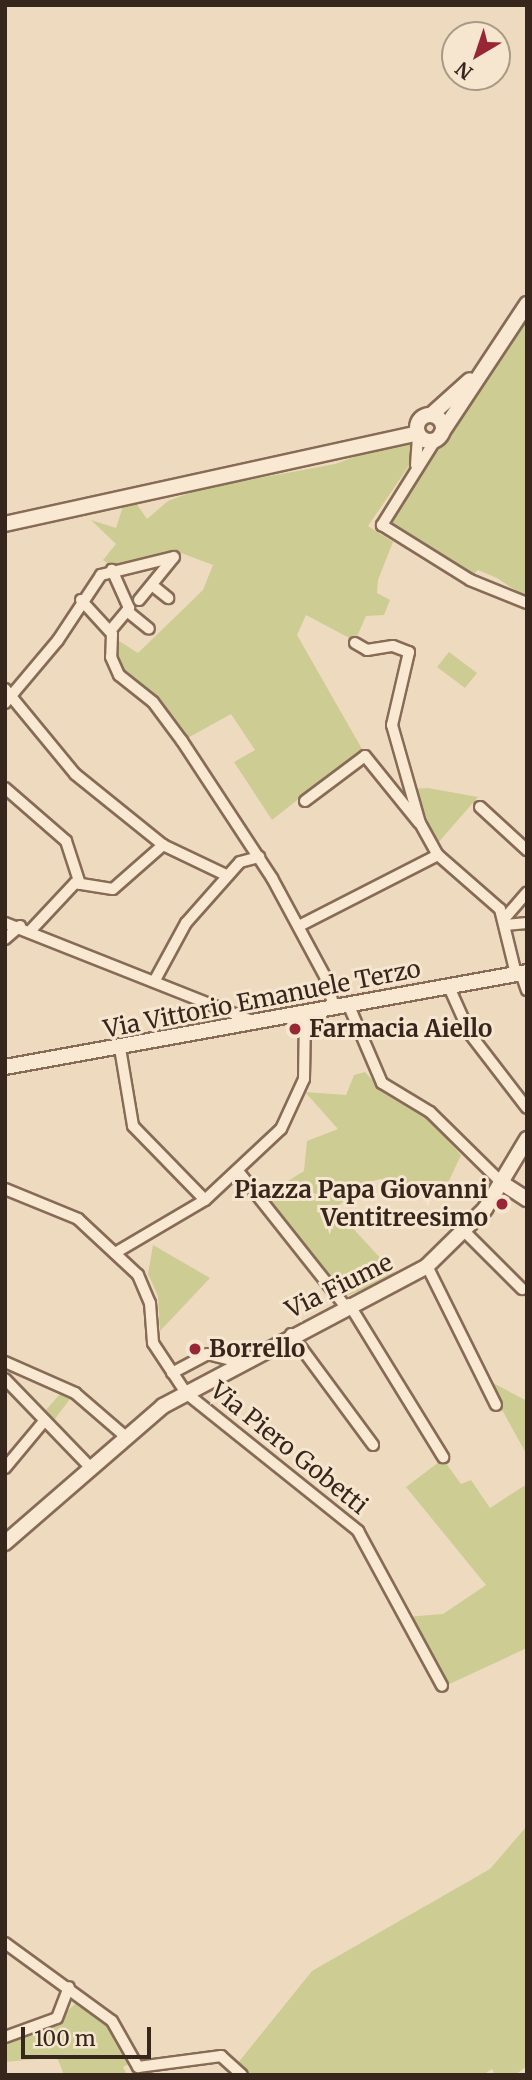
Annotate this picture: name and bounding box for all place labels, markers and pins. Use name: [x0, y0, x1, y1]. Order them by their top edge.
place label: Farmacia Aiello: [309, 1015, 492, 1043]
marker: Farmacia Aiello: [287, 1021, 303, 1037]
place label: Piazza Papa Giovanni Ventitreesimo: [234, 1176, 488, 1232]
marker: Piazza Papa Giovanni Ventitreesimo: [494, 1196, 510, 1212]
place label: Borrello: [209, 1335, 305, 1363]
marker: Borrello: [187, 1341, 203, 1357]

